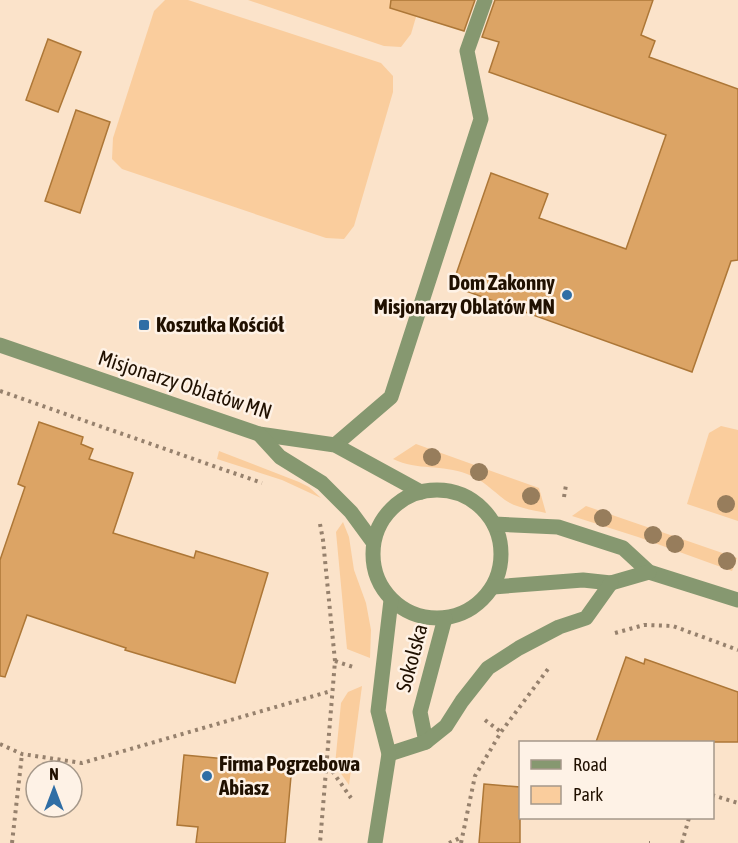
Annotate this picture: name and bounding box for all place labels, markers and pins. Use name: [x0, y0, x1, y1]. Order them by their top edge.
place label: Dom Zakonny Misjonarzy Oblatów MN: [374, 270, 555, 318]
marker: Dom Zakonny Misjonarzy Oblatów MN: [560, 288, 574, 302]
place label: Koszutka Kościół: [156, 312, 284, 336]
marker: Koszutka Kościół: [137, 318, 151, 332]
place label: Firma Pogrzebowa Abiasz: [218, 751, 360, 799]
marker: Firma Pogrzebowa Abiasz: [200, 769, 214, 783]

